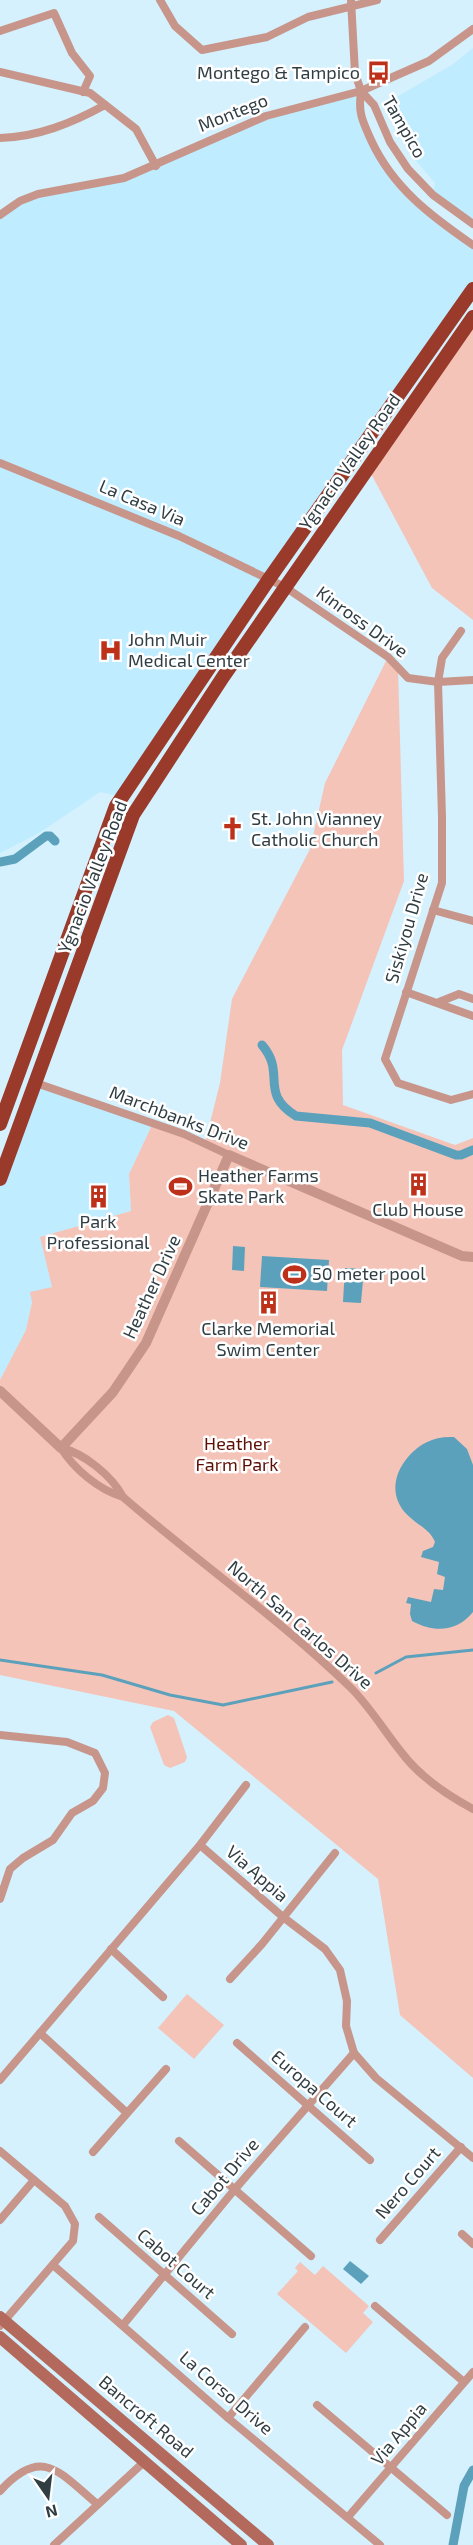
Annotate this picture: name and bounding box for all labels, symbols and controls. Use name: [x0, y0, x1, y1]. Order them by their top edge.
bus stop icon: Montego & Tampico: [365, 60, 391, 86]
place label: Montego & Tampico: [197, 61, 360, 83]
street label: Montego: [195, 88, 271, 136]
street label: Tampico: [378, 91, 431, 162]
street label: Ygnacio Valley Road: [294, 389, 405, 534]
street label: La Casa Via: [96, 474, 189, 530]
street label: Kinross Drive: [313, 581, 413, 662]
place label: John Muir Medical Center: [128, 628, 250, 671]
hospital icon: John Muir Medical Center: [97, 637, 123, 663]
street label: Ygnacio Valley Road: [53, 797, 131, 956]
place label: St. John Vianney Catholic Church: [251, 807, 382, 850]
church icon: St. John Vianney Catholic Church: [220, 816, 246, 842]
street label: Siskiyou Drive: [380, 870, 432, 986]
street label: Marchbanks Drive: [107, 1080, 252, 1154]
place label: Heather Farms Skate Park: [198, 1164, 319, 1207]
building icon: Club House: [405, 1171, 431, 1197]
sports icon: Heather Farms Skate Park: [167, 1173, 193, 1199]
building icon: Park Professional: [85, 1183, 111, 1209]
place label: Club House: [372, 1198, 464, 1220]
place label: Park Professional: [47, 1210, 150, 1253]
street label: Heather Drive: [117, 1231, 185, 1342]
sports icon: 50 meter pool: [281, 1261, 307, 1287]
place label: 50 meter pool: [312, 1262, 426, 1284]
building icon: Clarke Memorial Swim Center: [255, 1290, 281, 1316]
place label: Clarke Memorial Swim Center: [201, 1317, 335, 1360]
park label: Heather Farm Park: [196, 1432, 278, 1475]
street label: North San Carlos Drive: [224, 1555, 378, 1693]
street label: Via Appia: [222, 1840, 293, 1906]
street label: Europa Court: [267, 2045, 362, 2132]
street label: Cabot Drive: [186, 2133, 263, 2220]
street label: Nero Court: [370, 2142, 445, 2223]
street label: Cabot Court: [133, 2223, 220, 2303]
street label: La Corso Drive: [175, 2346, 278, 2439]
street label: Bancroft Road: [95, 2370, 198, 2462]
street label: Via Appia: [366, 2397, 431, 2469]
north arrow: [18, 2467, 78, 2527]
text: N: [44, 2501, 60, 2523]

